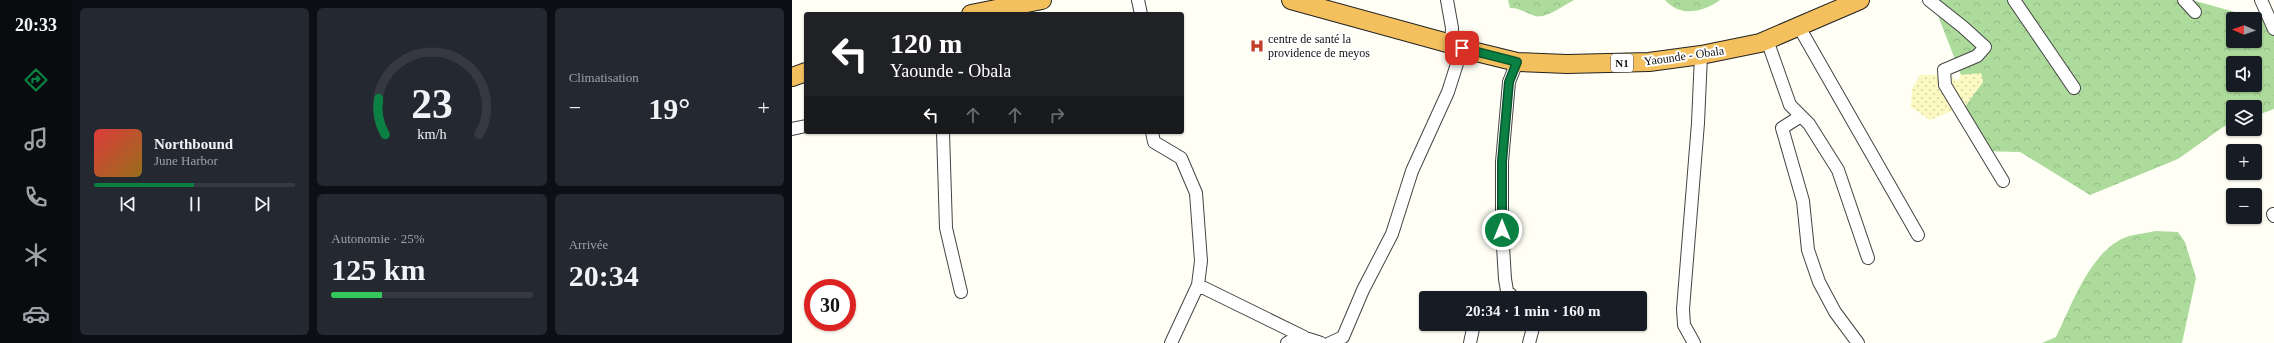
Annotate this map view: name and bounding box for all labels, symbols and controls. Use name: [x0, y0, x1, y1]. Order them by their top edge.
north arrow: [2226, 12, 2262, 48]
map controls: [2226, 12, 2262, 224]
text: 20:33: [15, 15, 57, 35]
icon: left: [824, 28, 876, 80]
text: 120 m: [890, 28, 962, 59]
pin: [1445, 31, 1479, 65]
place label: centre de santé la providence de meyos: [1268, 32, 1370, 60]
icon: arrive: [1451, 37, 1473, 59]
hospital icon: centre de santé la providence de meyos: [1249, 38, 1265, 54]
street label: Yaounde - Obala: [1643, 43, 1726, 69]
road number: N1: [1611, 54, 1633, 72]
button: sound: [2226, 56, 2262, 92]
text: Yaounde - Obala: [890, 61, 1011, 81]
icon: directions: [22, 66, 50, 94]
text: Climatisation: [569, 70, 639, 85]
text: 23: [411, 81, 453, 127]
text: 19°: [648, 92, 690, 125]
text: −: [569, 95, 581, 120]
text: +: [758, 95, 770, 120]
button: layers: [2226, 100, 2262, 136]
icon: left: [920, 104, 942, 126]
icon: ahead: [962, 104, 984, 126]
icon: ahead: [1004, 104, 1026, 126]
icon: right: [1046, 104, 1068, 126]
icon: music: [22, 125, 50, 153]
text: km/h: [417, 126, 447, 142]
text: Northbound: [154, 136, 233, 152]
button: +: [2226, 144, 2262, 180]
text: June Harbor: [154, 153, 218, 168]
icon: phone: [22, 183, 50, 211]
button: −: [2226, 188, 2262, 224]
icon: previous: [117, 193, 139, 215]
icon: pause: [184, 193, 206, 215]
icon: next: [251, 193, 273, 215]
position arrow: [1481, 209, 1523, 251]
text: Autonomie · 25%: [331, 231, 424, 246]
text: Arrivée: [569, 237, 608, 252]
icon: climate: [22, 241, 50, 269]
text: 125 km: [331, 253, 426, 286]
text: 20:34: [569, 259, 639, 292]
speed limit sign: 30: [804, 279, 856, 331]
icon: car: [22, 300, 50, 328]
text: 20:34 · 1 min · 160 m: [1466, 303, 1601, 319]

